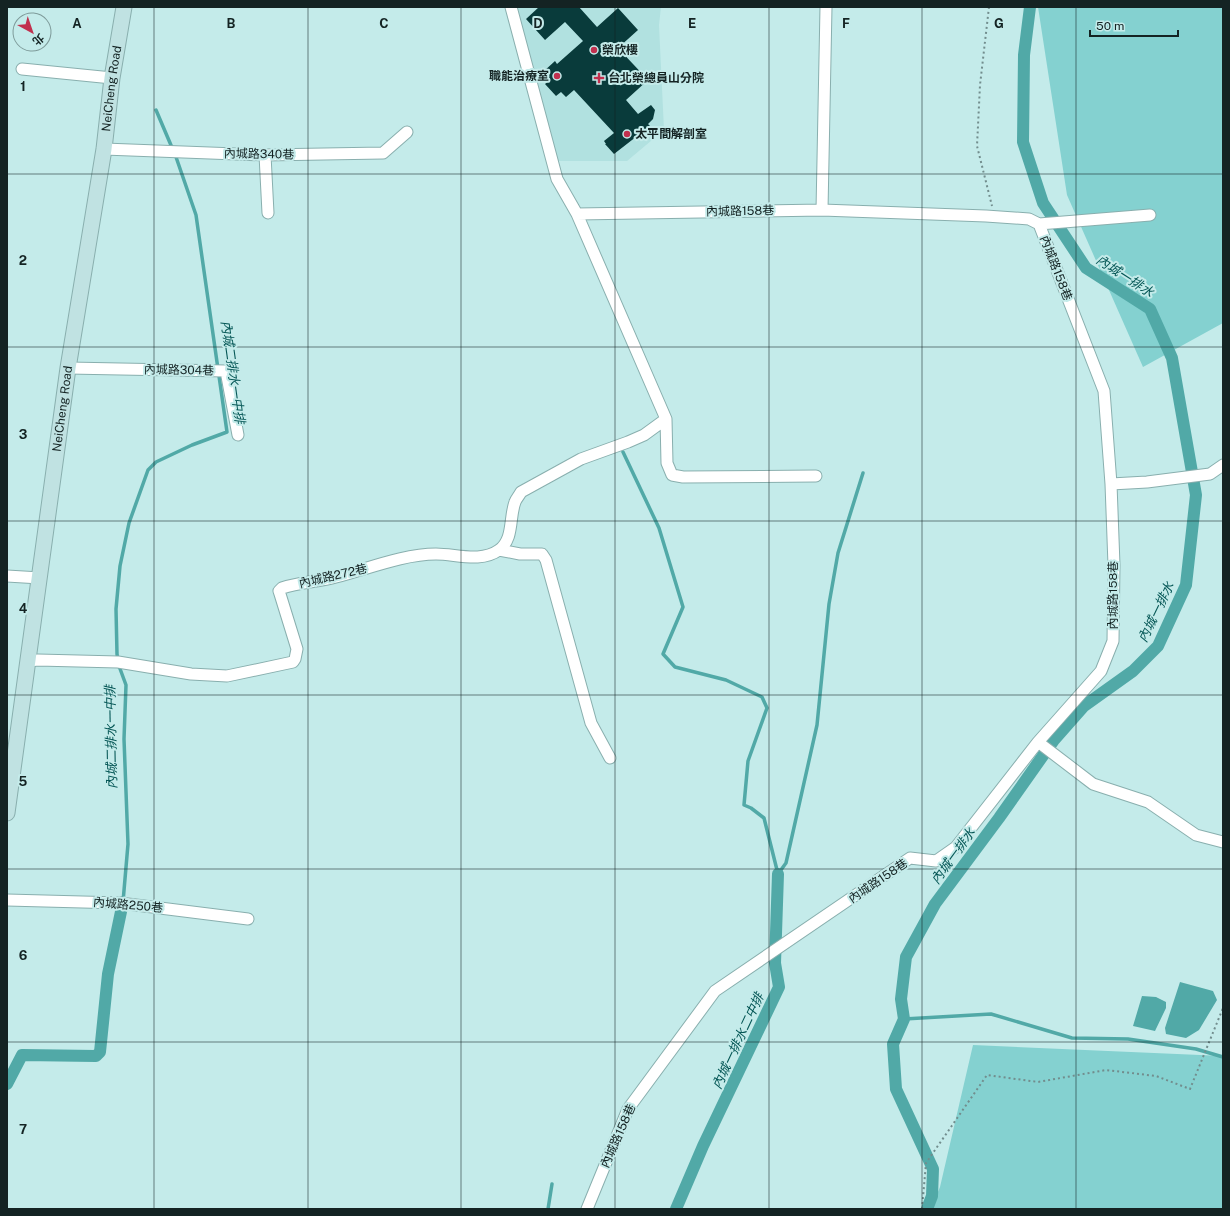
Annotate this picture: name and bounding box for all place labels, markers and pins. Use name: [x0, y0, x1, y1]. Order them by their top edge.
place label: 榮欣樓: [602, 43, 638, 57]
marker: 榮欣樓: [589, 45, 599, 55]
place label: 職能治療室: [489, 69, 549, 83]
marker: 職能治療室: [552, 71, 562, 81]
place label: 台北榮總員山分院: [608, 71, 704, 85]
marker: 台北榮總員山分院: [593, 72, 605, 84]
place label: 太平間解剖室: [635, 127, 707, 141]
marker: 太平間解剖室: [622, 129, 632, 139]

